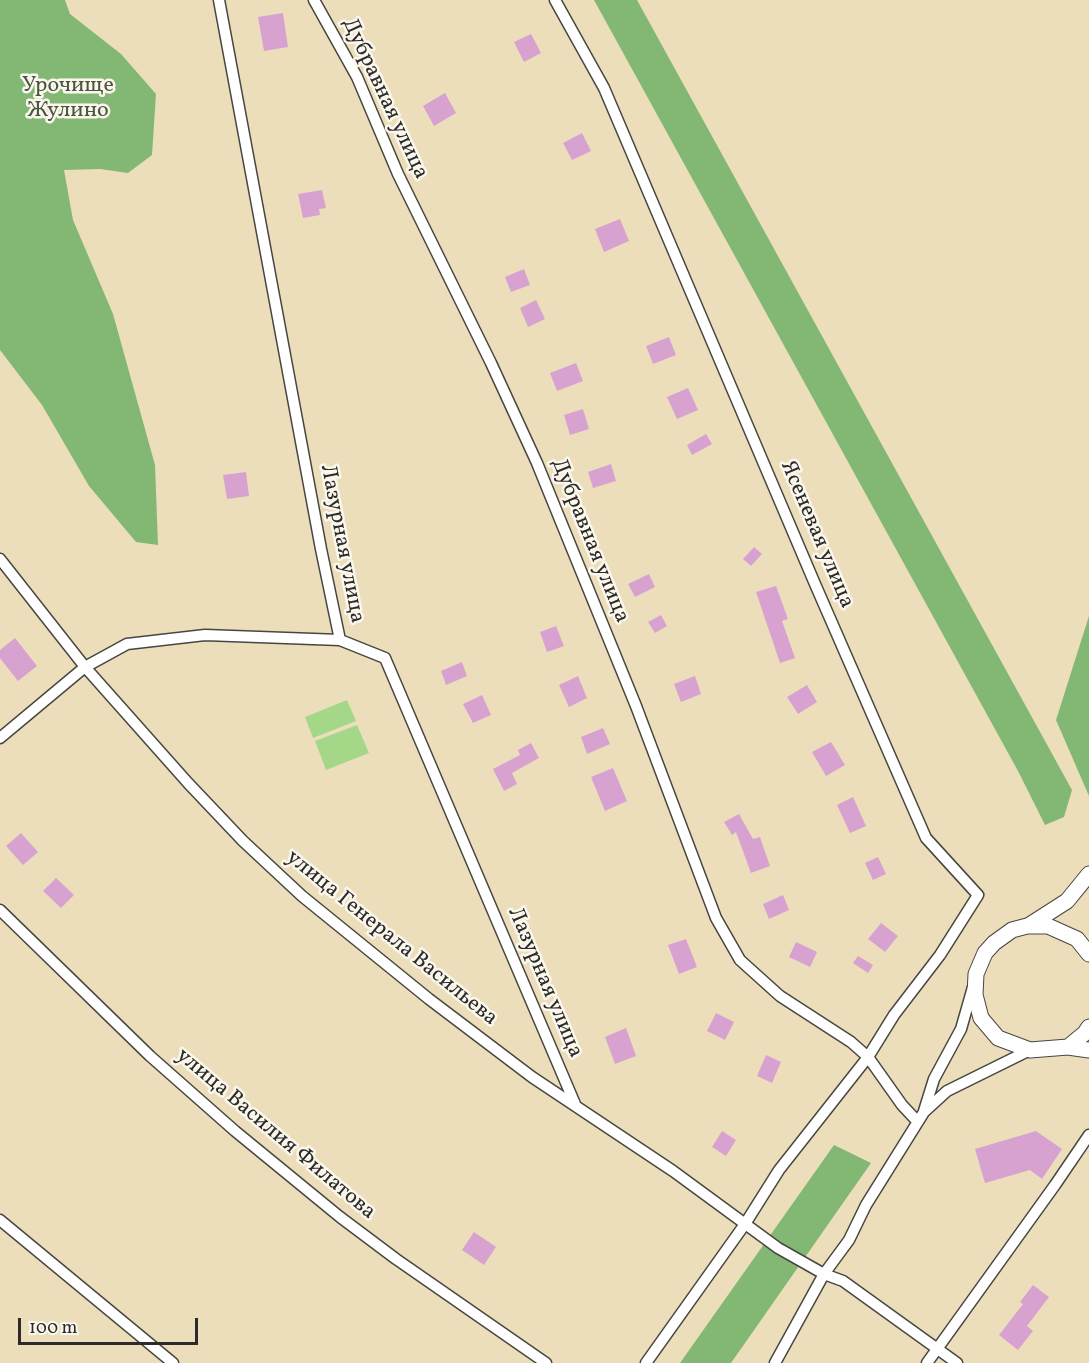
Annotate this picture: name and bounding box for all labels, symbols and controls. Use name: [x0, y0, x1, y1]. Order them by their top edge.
street label: Дубравная улица: [335, 14, 433, 184]
park label: Урочище Жулино: [22, 74, 114, 125]
street label: Дубравная улица: [544, 455, 634, 627]
street label: Ясеневая улица: [773, 457, 859, 613]
street label: Лазурная улица: [313, 463, 369, 625]
street label: улица Генерала Васильева: [280, 845, 502, 1033]
street label: Лазурная улица: [500, 904, 588, 1062]
street label: улица Василия Филатова: [170, 1044, 380, 1226]
scale bar: [21, 1306, 201, 1344]
text: 100 m: [29, 1316, 78, 1341]

